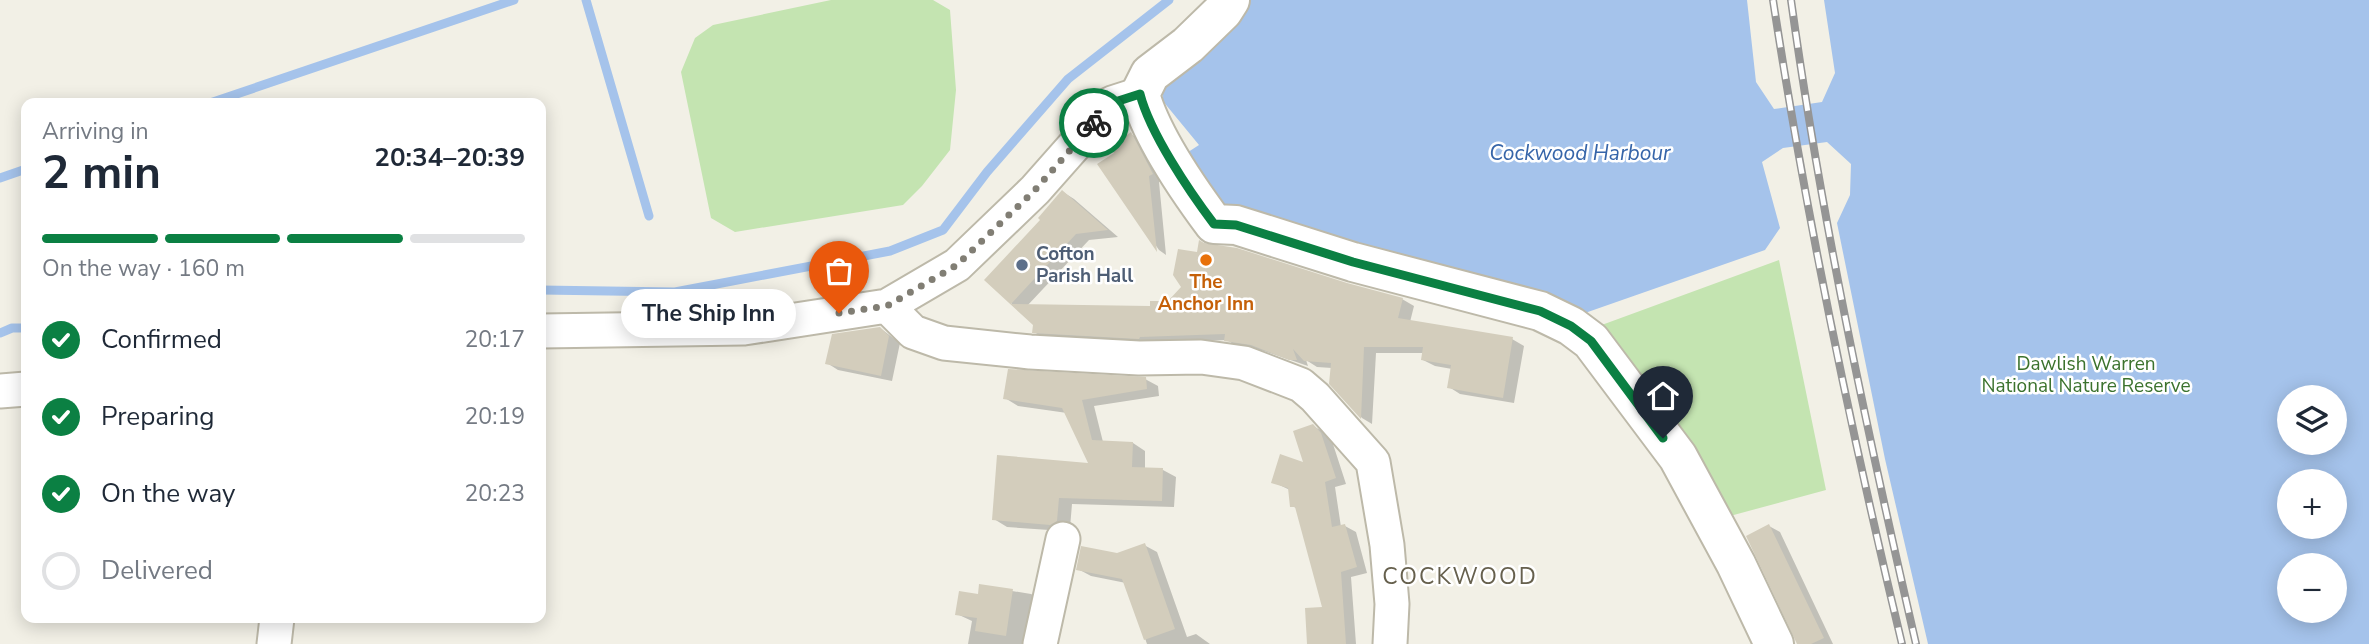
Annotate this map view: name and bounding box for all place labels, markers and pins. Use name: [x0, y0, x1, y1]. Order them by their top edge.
pin: [809, 241, 869, 313]
place label: Cofton Parish Hall: [1036, 241, 1133, 289]
marker: The Anchor Inn: [1198, 252, 1214, 268]
marker: Cofton Parish Hall: [1014, 257, 1030, 273]
place label: The Anchor Inn: [1158, 269, 1254, 317]
callout: The Ship Inn: [622, 288, 797, 338]
pin: [1633, 366, 1693, 438]

